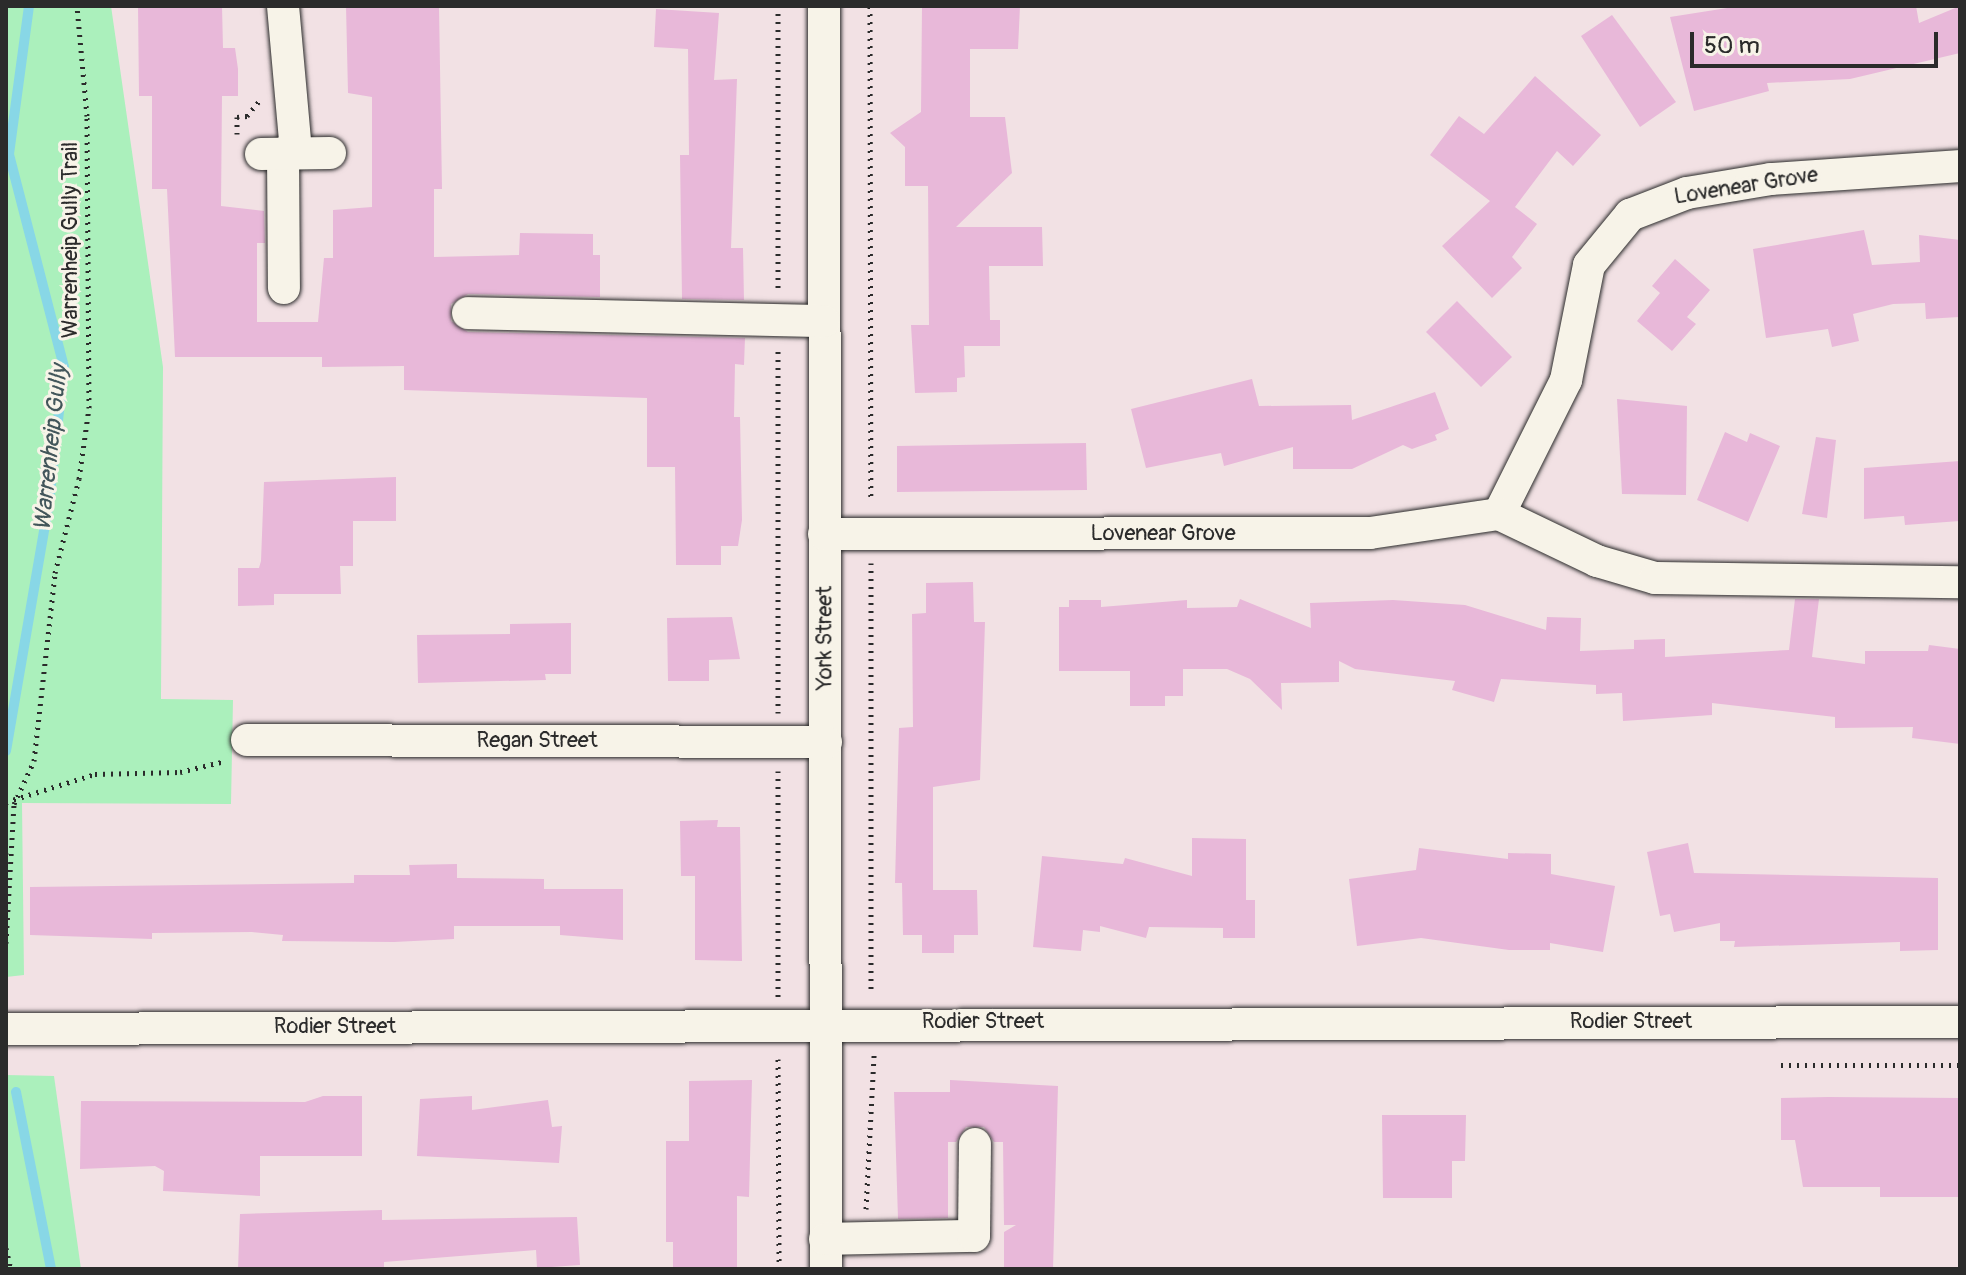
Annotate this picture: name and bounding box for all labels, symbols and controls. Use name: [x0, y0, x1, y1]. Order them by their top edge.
scale bar: [1694, 16, 1942, 66]
text: 50 m: [1704, 31, 1760, 60]
street label: Warrenheip Gully Trail: [58, 142, 84, 338]
street label: Lovenear Grove: [1672, 162, 1820, 210]
water label: Warrenheip Gully: [28, 364, 74, 532]
street label: Lovenear Grove: [1090, 521, 1236, 547]
street label: York Street: [812, 586, 838, 690]
street label: Regan Street: [476, 728, 598, 754]
street label: Rodier Street: [922, 1009, 1044, 1035]
street label: Rodier Street: [1570, 1009, 1692, 1035]
street label: Rodier Street: [274, 1014, 396, 1040]

